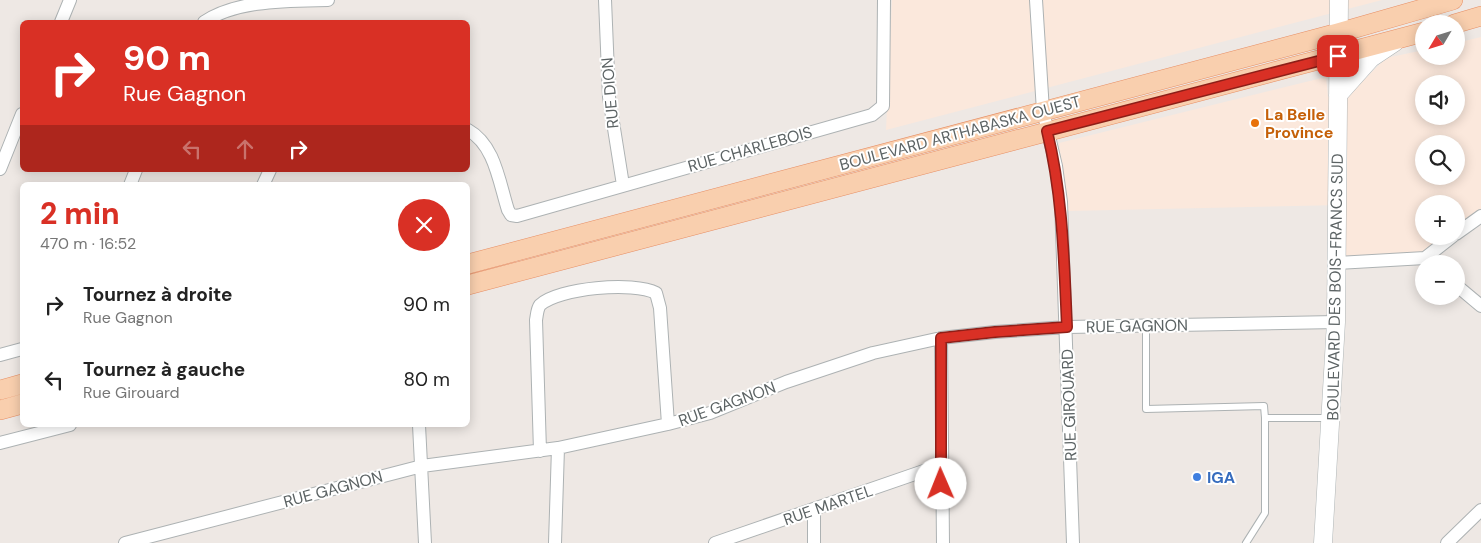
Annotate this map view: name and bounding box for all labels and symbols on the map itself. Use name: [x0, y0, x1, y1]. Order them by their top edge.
north arrow: [1415, 15, 1465, 65]
pin: [1317, 35, 1359, 77]
street label: RUE DION: [596, 56, 624, 130]
street label: BOULEVARD ARTHABASKA OUEST: [837, 91, 1083, 175]
place label: La Belle Province: [1265, 104, 1333, 143]
marker: La Belle Province: [1249, 117, 1261, 129]
street label: RUE CHARLEBOIS: [685, 121, 815, 177]
street label: BOULEVARD DES BOIS-FRANCS SUD: [1322, 153, 1348, 421]
street label: RUE GAGNON: [1086, 315, 1188, 337]
street label: RUE GIROUARD: [1057, 349, 1081, 461]
street label: RUE GAGNON: [675, 377, 779, 431]
position arrow: [914, 457, 966, 509]
street label: RUE GAGNON: [281, 466, 385, 512]
place label: IGA: [1207, 467, 1235, 488]
marker: IGA: [1191, 471, 1203, 483]
street label: RUE MARTEL: [780, 480, 876, 530]

